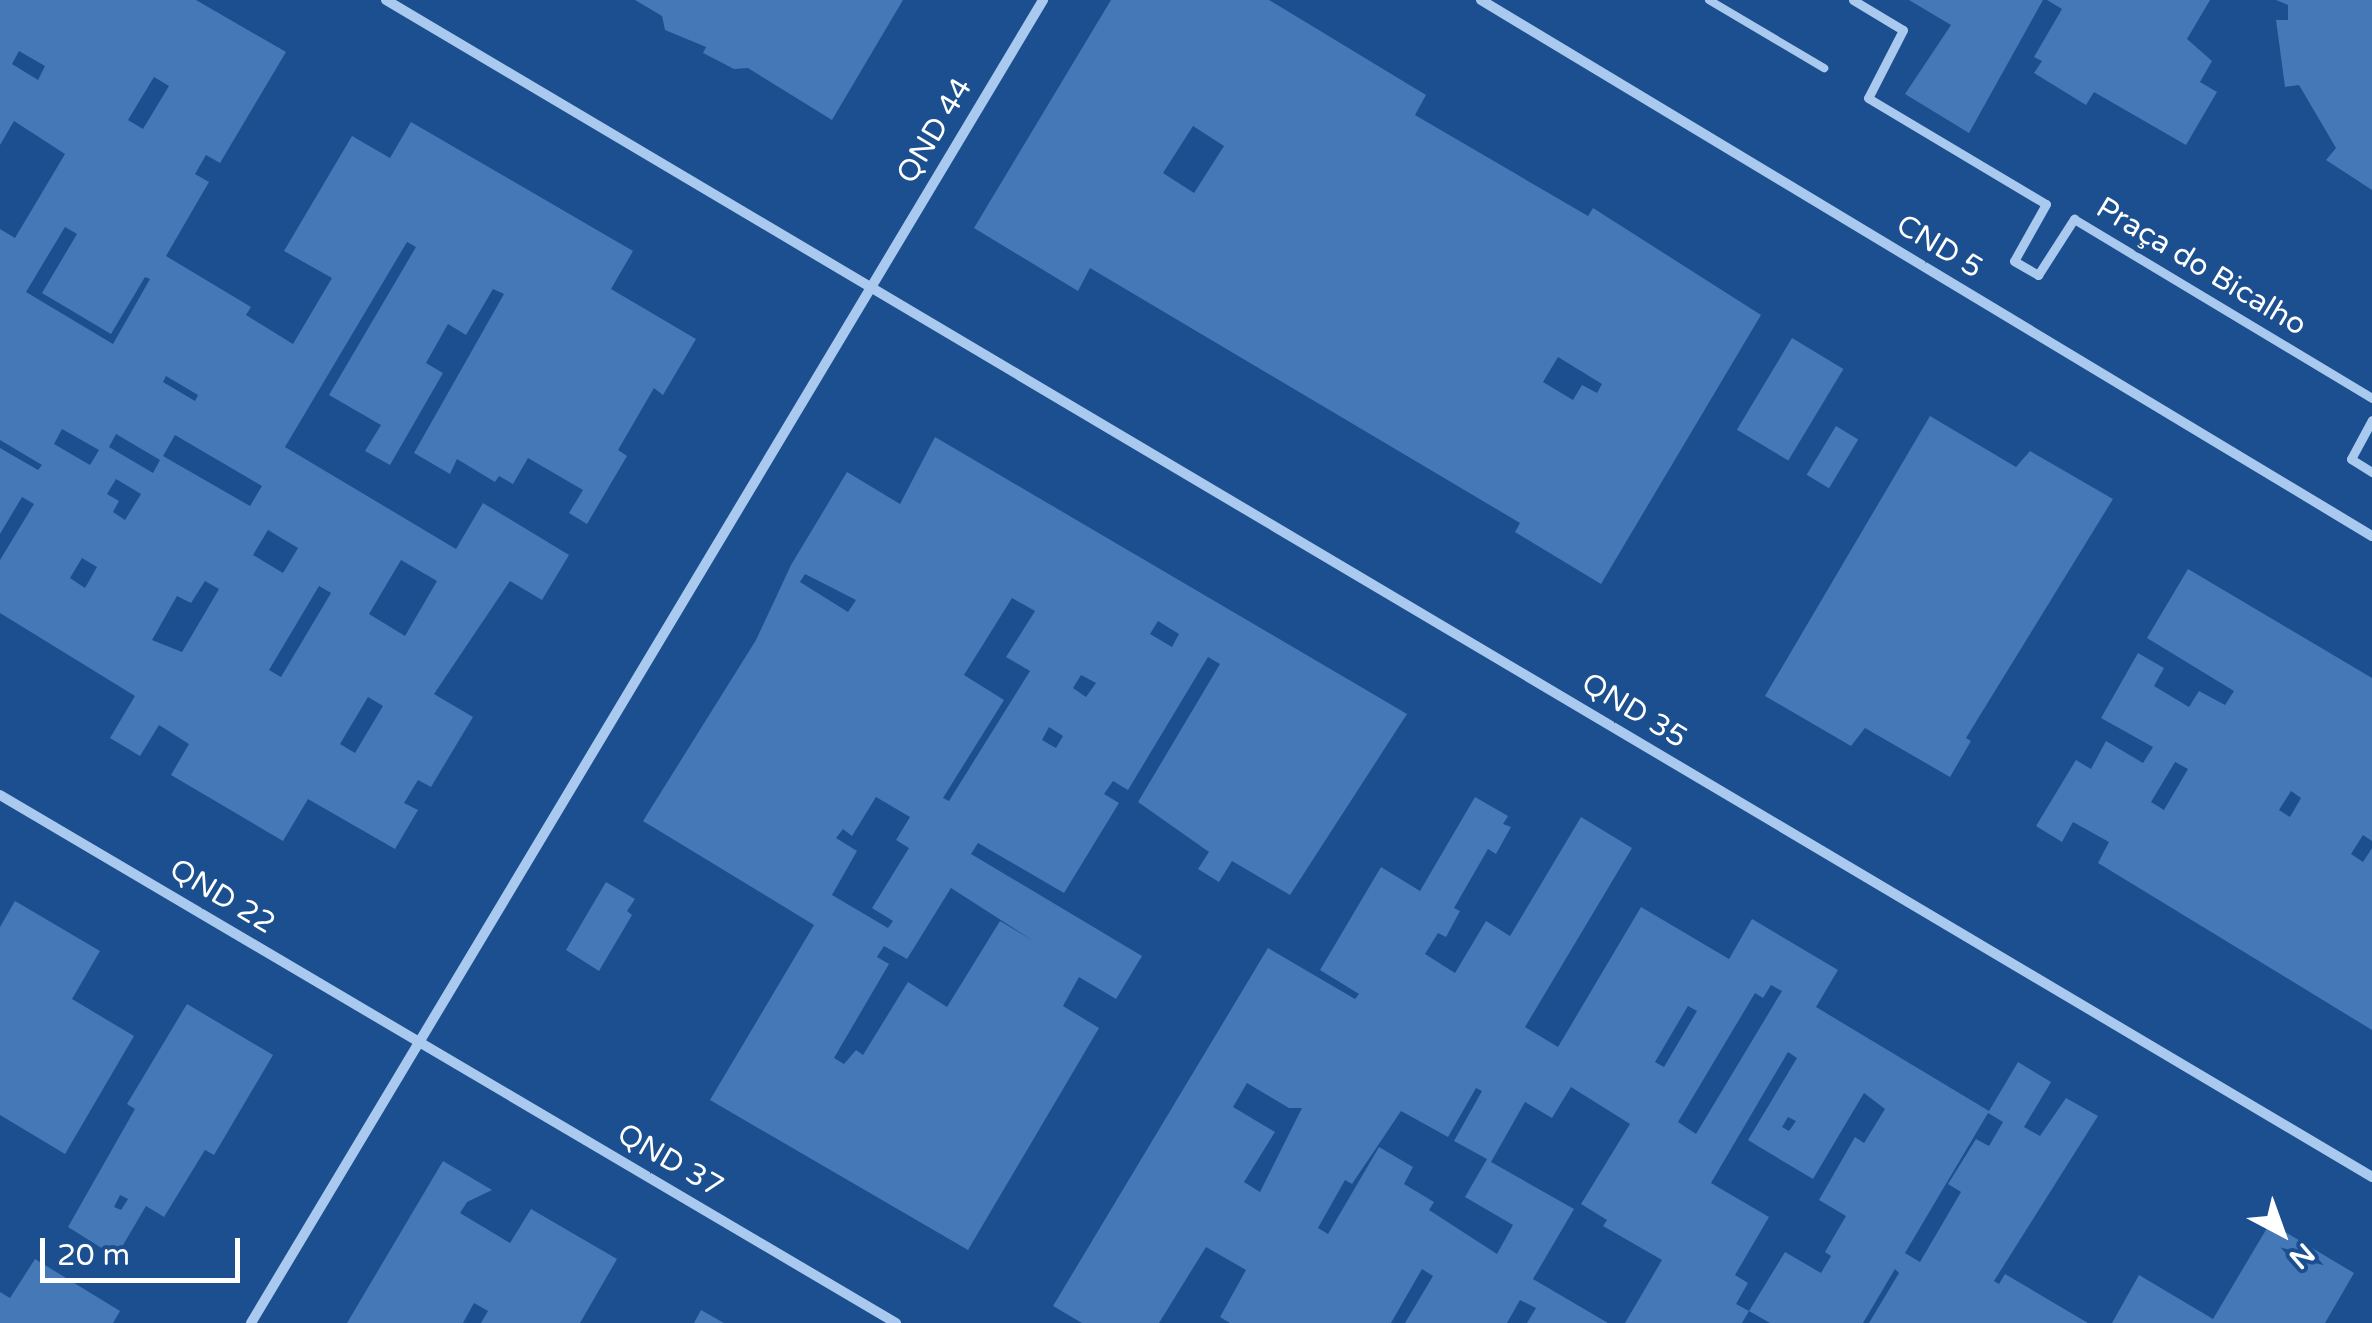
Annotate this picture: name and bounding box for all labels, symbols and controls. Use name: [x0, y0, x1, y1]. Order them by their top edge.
street label: QND 44: [890, 72, 980, 190]
street label: Praça do Bicalho: [2089, 190, 2313, 344]
street label: CND 5: [1889, 207, 1989, 287]
street label: QND 35: [1575, 666, 1693, 756]
street label: QND 22: [163, 852, 281, 942]
street label: QND 37: [611, 1116, 729, 1206]
north arrow: [2232, 1183, 2332, 1283]
scale bar: [45, 1218, 245, 1280]
text: N: [2282, 1235, 2321, 1276]
text: 20 m: [57, 1237, 130, 1274]

